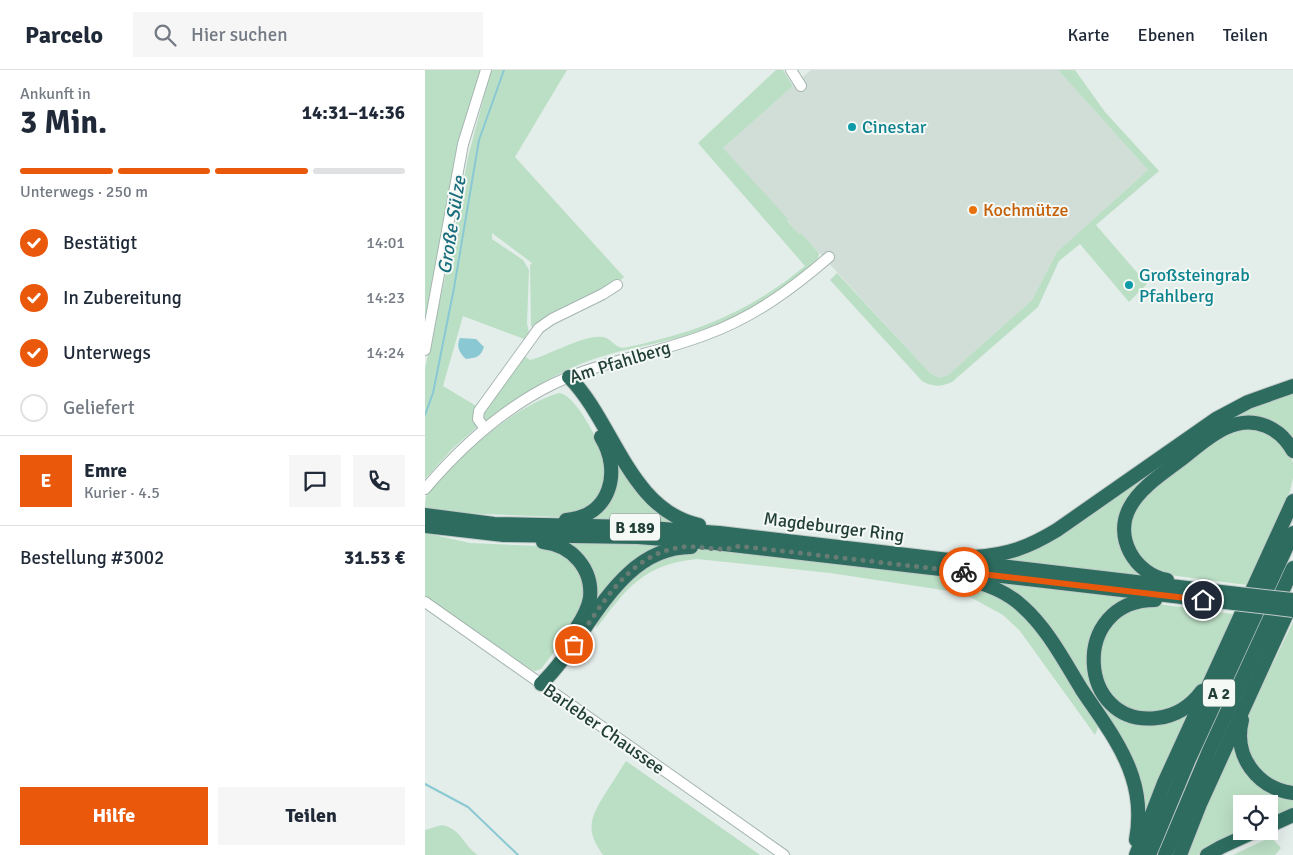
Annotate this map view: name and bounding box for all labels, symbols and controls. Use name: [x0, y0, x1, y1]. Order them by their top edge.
search box: [133, 12, 483, 57]
text: Parcelo: [25, 20, 103, 50]
icon: search: [151, 21, 179, 49]
text: Hier suchen: [191, 23, 288, 47]
text: Karte: [1067, 24, 1109, 46]
text: Ebenen: [1137, 24, 1195, 46]
text: Teilen: [1223, 24, 1268, 46]
text: Ankunft in: [20, 84, 91, 104]
text: 14:31–14:36: [302, 101, 405, 125]
text: 3 Min.: [20, 103, 107, 142]
place label: Cinestar: [862, 116, 927, 138]
marker: Cinestar: [846, 121, 858, 133]
water label: Große Sülze: [432, 173, 472, 276]
text: Unterwegs · 250 m: [20, 182, 148, 202]
place label: Kochmütze: [983, 199, 1069, 221]
marker: Kochmütze: [967, 204, 979, 216]
icon: check: [20, 229, 48, 257]
text: Bestätigt: [63, 231, 137, 255]
text: 14:01: [366, 233, 405, 253]
place label: Großsteingrab Pfahlberg: [1139, 264, 1250, 307]
marker: Großsteingrab Pfahlberg: [1123, 279, 1135, 291]
icon: check: [20, 284, 48, 312]
text: In Zubereitung: [63, 286, 182, 310]
text: 14:23: [366, 288, 405, 308]
street label: Am Pfahlberg: [567, 336, 673, 388]
icon: check: [20, 339, 48, 367]
text: Unterwegs: [63, 341, 151, 365]
text: 14:24: [366, 343, 405, 363]
text: Geliefert: [63, 396, 135, 420]
button: chat: [289, 455, 341, 507]
button: phone: [353, 455, 405, 507]
text: Emre: [84, 459, 127, 483]
text: E: [41, 469, 51, 493]
text: Kurier · 4.5: [84, 483, 160, 503]
street label: Magdeburger Ring: [762, 507, 906, 547]
road number: B 189: [610, 514, 660, 541]
text: Bestellung #3002: [20, 546, 164, 570]
text: 31.53 €: [344, 546, 405, 570]
courier: [939, 547, 989, 597]
icon: bike: [950, 558, 978, 586]
pin: [1182, 579, 1224, 621]
icon: home: [1189, 586, 1217, 614]
pin: [553, 624, 595, 666]
icon: bag: [560, 631, 588, 659]
street label: Barleber Chaussee: [539, 679, 669, 779]
road number: A 2: [1203, 680, 1235, 706]
button: Hilfe: [20, 787, 208, 845]
button: Teilen: [218, 787, 405, 845]
map controls: [1233, 795, 1278, 840]
button: locate: [1233, 795, 1278, 840]

